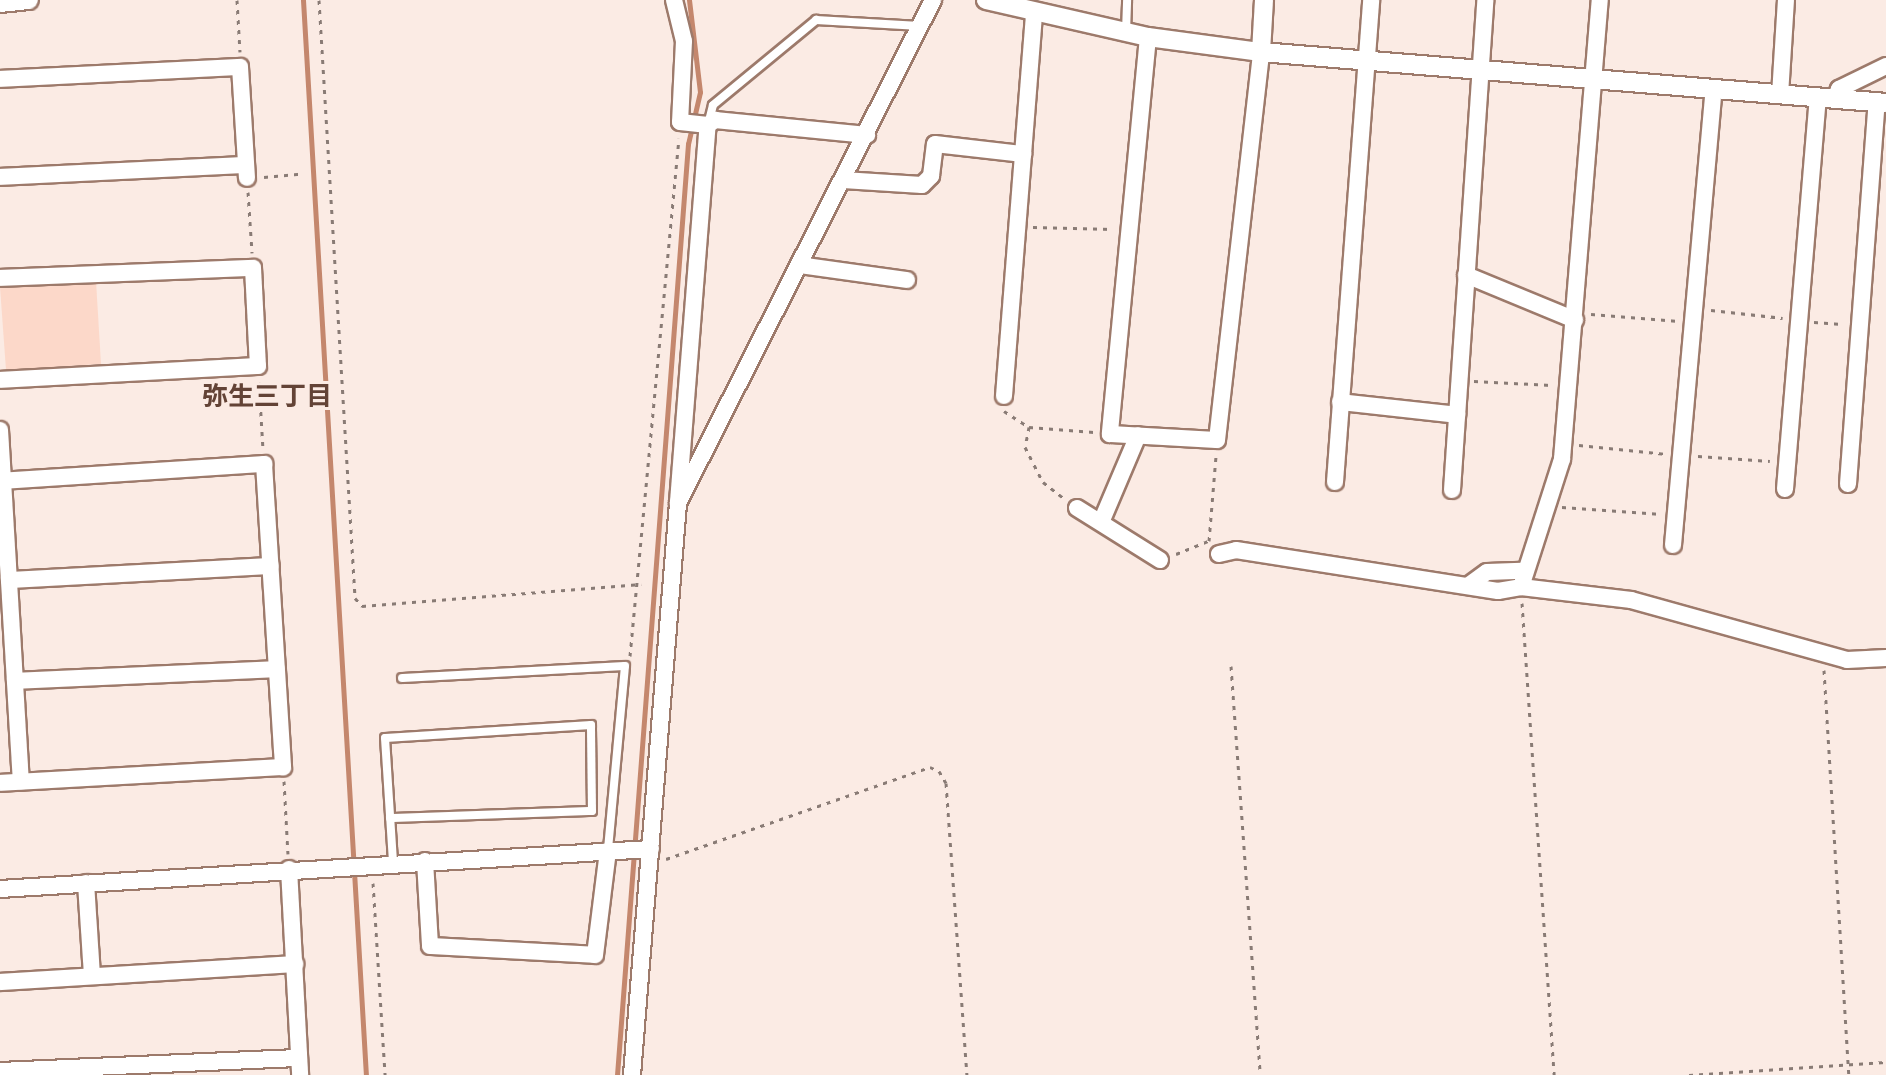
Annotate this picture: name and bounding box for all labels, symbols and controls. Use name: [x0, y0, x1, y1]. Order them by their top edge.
district label: 弥生三丁目: [202, 381, 332, 413]

